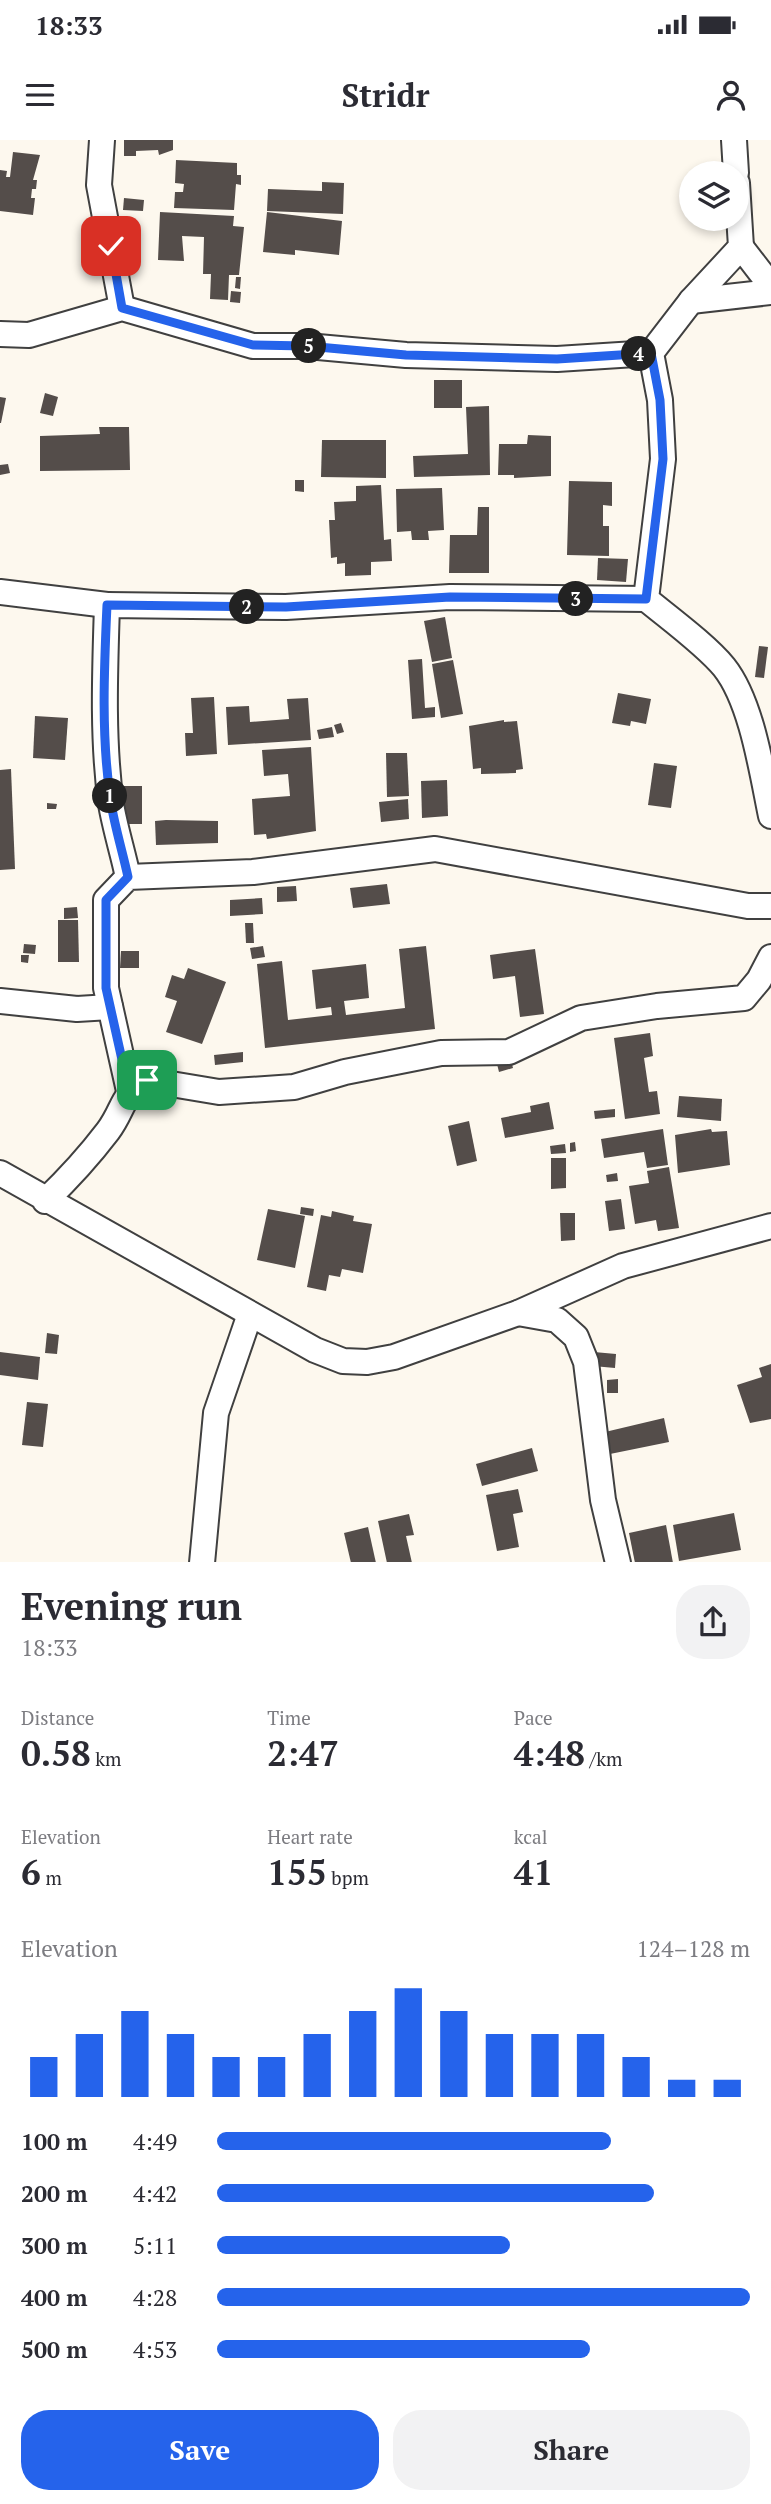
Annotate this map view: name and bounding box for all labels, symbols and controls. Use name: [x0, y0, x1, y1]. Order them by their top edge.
text: 18:33: [35, 8, 103, 42]
text: Stridr: [341, 74, 430, 116]
icon: menu: [21, 76, 59, 114]
icon: person: [712, 76, 750, 114]
map controls: [679, 161, 749, 231]
button: layers: [679, 161, 749, 231]
pin: [81, 216, 141, 276]
icon: check: [92, 227, 130, 265]
pin: 5: [292, 328, 326, 364]
text: 5: [303, 333, 314, 358]
pin: 4: [622, 336, 656, 372]
text: 4: [633, 341, 644, 366]
pin: 3: [558, 582, 594, 616]
text: 3: [570, 586, 581, 611]
pin: 2: [230, 589, 264, 624]
text: 2: [241, 594, 252, 619]
pin: 1: [92, 778, 128, 814]
text: 1: [104, 783, 115, 808]
pin: [117, 1050, 177, 1110]
icon: arrive: [128, 1061, 166, 1099]
text: Evening run: [21, 1581, 242, 1631]
button: share: [676, 1585, 750, 1659]
text: 18:33: [21, 1632, 78, 1663]
text: Distance: [21, 1705, 94, 1730]
text: Time: [267, 1705, 311, 1730]
text: Pace: [514, 1705, 553, 1730]
text: 0.58: [21, 1730, 91, 1776]
text: 2:47: [267, 1730, 339, 1776]
text: 4:48: [514, 1730, 585, 1776]
text: km: [91, 1746, 122, 1771]
text: /km: [585, 1746, 622, 1771]
text: Elevation: [21, 1824, 101, 1849]
text: Heart rate: [267, 1824, 353, 1849]
text: kcal: [514, 1824, 547, 1849]
text: 6: [21, 1849, 41, 1895]
text: 155: [267, 1849, 327, 1895]
text: 41: [514, 1849, 553, 1895]
text: m: [41, 1865, 62, 1890]
text: bpm: [327, 1865, 369, 1890]
text: Elevation: [21, 1933, 118, 1964]
text: 124–128 m: [637, 1933, 750, 1964]
text: 100 m: [21, 2126, 87, 2157]
text: 4:49: [133, 2126, 177, 2157]
text: 200 m: [21, 2178, 87, 2209]
text: 4:42: [133, 2178, 177, 2209]
text: 300 m: [21, 2230, 87, 2261]
text: 5:11: [133, 2230, 177, 2261]
text: 400 m: [21, 2282, 87, 2313]
text: 4:28: [133, 2282, 177, 2313]
text: 500 m: [21, 2334, 87, 2365]
text: 4:53: [133, 2334, 177, 2365]
button: Save: [21, 2410, 379, 2490]
button: Share: [393, 2410, 750, 2490]

